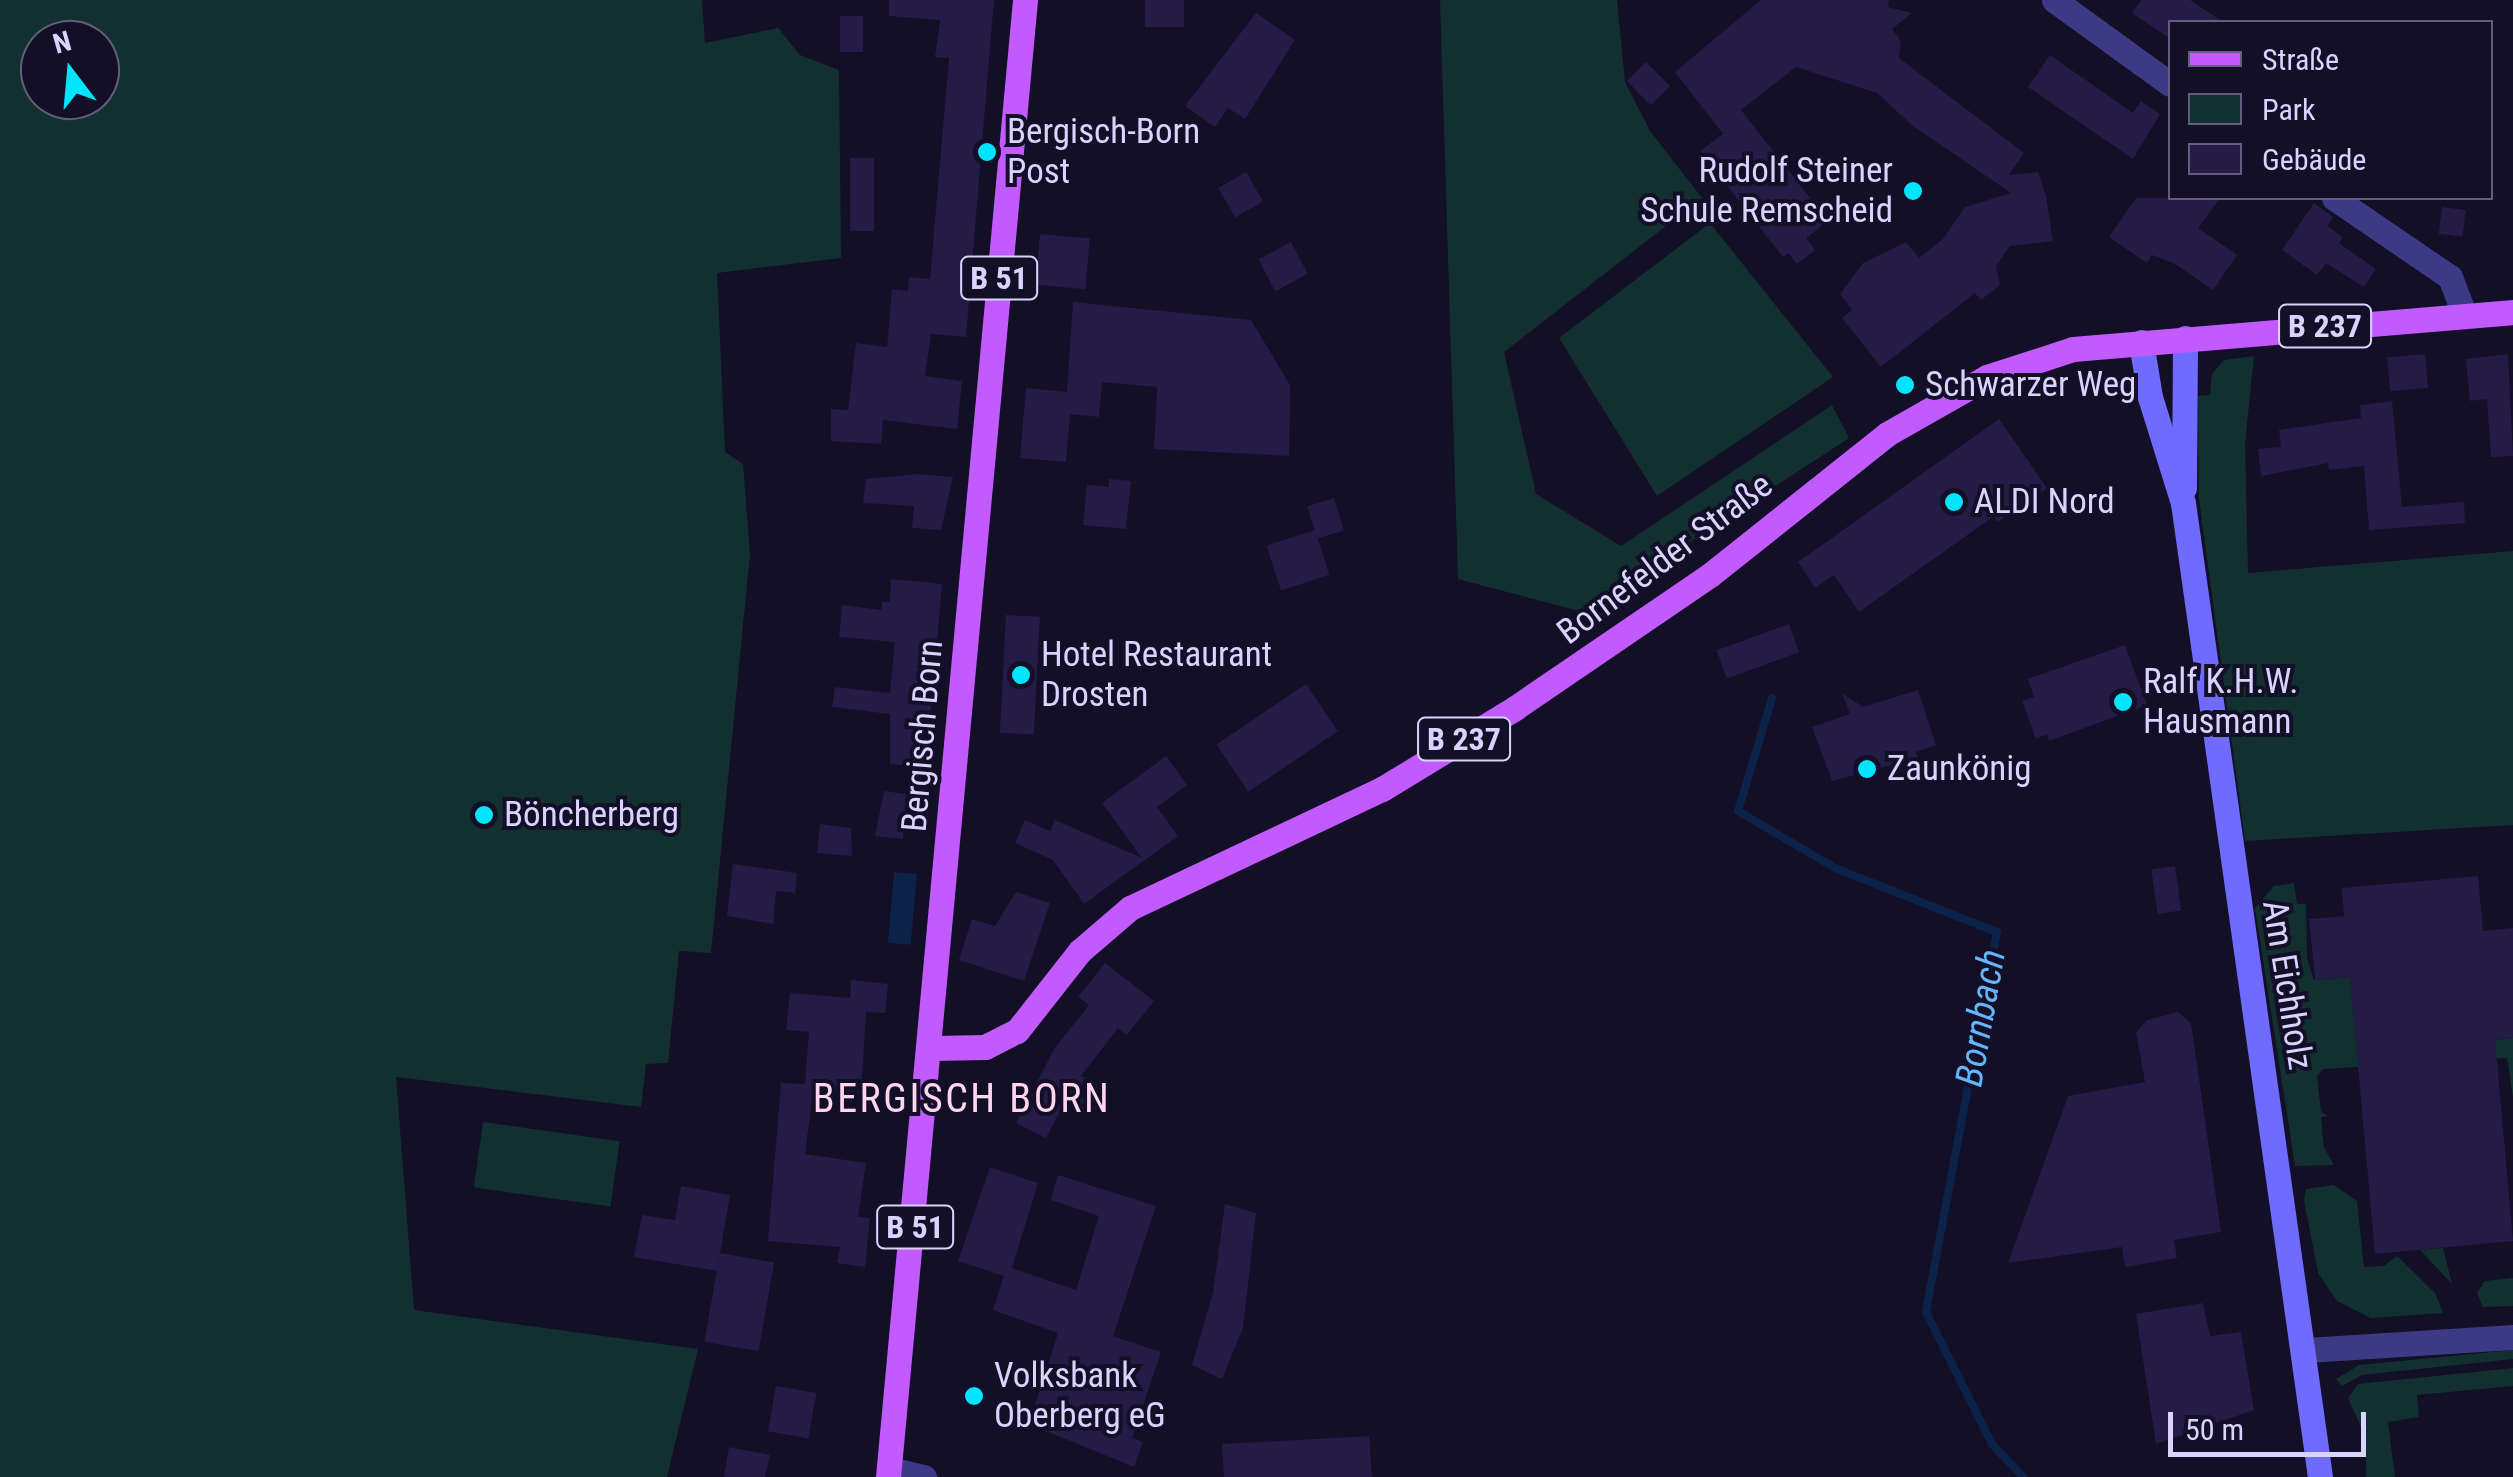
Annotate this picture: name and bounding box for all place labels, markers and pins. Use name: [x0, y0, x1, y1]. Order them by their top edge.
place label: Bergisch-Born Post: [1007, 111, 1200, 193]
marker: Bergisch-Born Post: [976, 141, 998, 163]
place label: Rudolf Steiner Schule Remscheid: [1640, 150, 1893, 232]
marker: Rudolf Steiner Schule Remscheid: [1902, 180, 1924, 202]
place label: Schwarzer Weg: [1925, 364, 2136, 406]
marker: Schwarzer Weg: [1894, 374, 1916, 396]
place label: ALDI Nord: [1974, 481, 2115, 523]
marker: ALDI Nord: [1943, 491, 1965, 513]
place label: Hotel Restaurant Drosten: [1041, 634, 1272, 716]
place label: Ralf K.H.W. Hausmann: [2143, 661, 2299, 743]
marker: Hotel Restaurant Drosten: [1010, 664, 1032, 686]
marker: Ralf K.H.W. Hausmann: [2112, 691, 2134, 713]
place label: Zaunkönig: [1887, 748, 2032, 790]
marker: Zaunkönig: [1856, 758, 1878, 780]
place label: Böncherberg: [504, 794, 679, 836]
marker: Böncherberg: [473, 804, 495, 826]
place label: Volksbank Oberberg eG: [994, 1355, 1166, 1437]
marker: Volksbank Oberberg eG: [963, 1385, 985, 1407]

